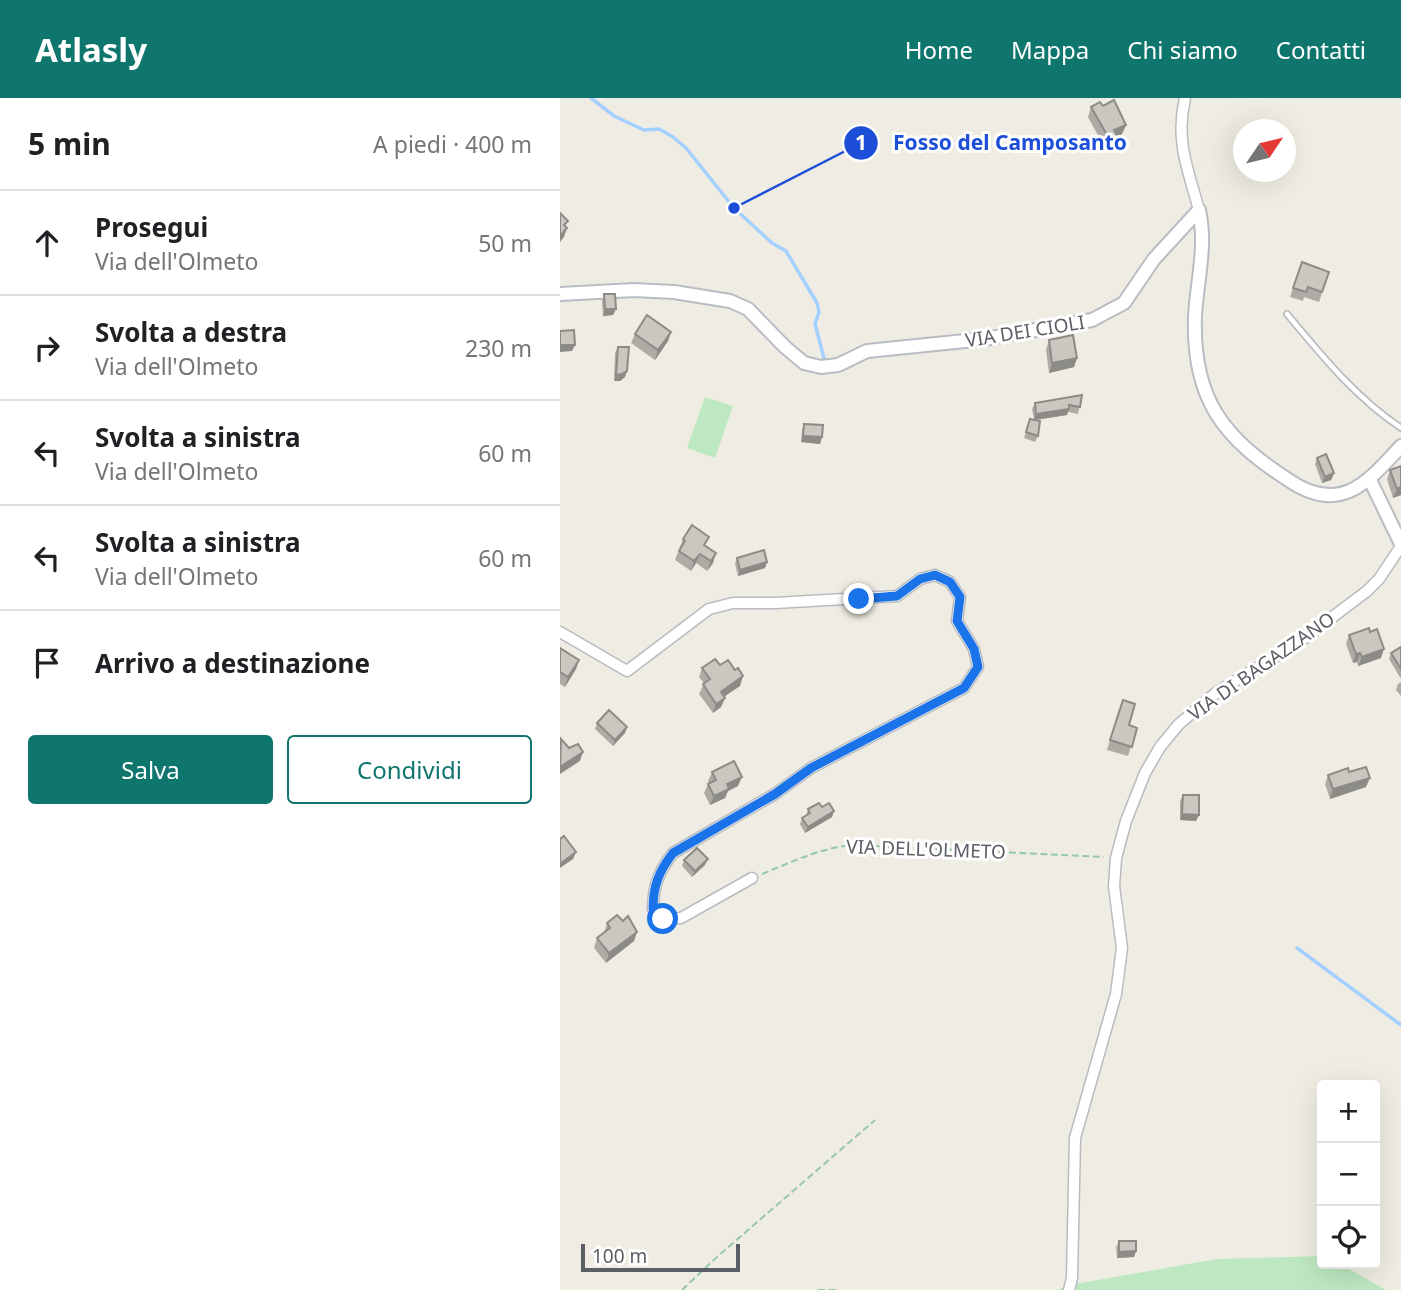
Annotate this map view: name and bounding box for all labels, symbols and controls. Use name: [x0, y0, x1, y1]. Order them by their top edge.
text: Atlasly: [35, 27, 147, 72]
text: Home: [905, 33, 973, 66]
text: Mappa: [1011, 33, 1089, 66]
text: Chi siamo: [1127, 33, 1238, 66]
text: Contatti: [1276, 33, 1366, 66]
north arrow: [1233, 119, 1296, 182]
callout: Fosso del Camposanto: [844, 122, 1141, 164]
text: 5 min: [28, 123, 111, 164]
text: A piedi · 400 m: [373, 128, 532, 160]
text: 1: [855, 128, 867, 156]
text: Fosso del Camposanto: [893, 128, 1127, 156]
text: Prosegui: [95, 209, 208, 245]
icon: ahead: [28, 224, 66, 262]
text: 50 m: [478, 227, 532, 259]
text: Via dell'Olmeto: [95, 245, 258, 277]
street label: VIA DEI CIOLI: [963, 309, 1087, 353]
text: Svolta a destra: [95, 314, 287, 350]
icon: right: [28, 329, 66, 367]
text: 230 m: [465, 332, 532, 364]
text: Via dell'Olmeto: [95, 350, 258, 382]
text: Svolta a sinistra: [95, 419, 301, 455]
icon: left: [28, 434, 66, 472]
text: 60 m: [478, 437, 532, 469]
text: Via dell'Olmeto: [95, 455, 258, 487]
text: Svolta a sinistra: [95, 524, 301, 560]
icon: left: [28, 539, 66, 577]
text: 60 m: [478, 542, 532, 574]
text: Via dell'Olmeto: [95, 560, 258, 592]
route end: [843, 583, 874, 614]
street label: VIA DI BAGAZZANO: [1183, 606, 1339, 726]
icon: arrive: [28, 644, 66, 682]
text: Arrivo a destinazione: [95, 645, 370, 681]
button: Salva: [28, 735, 273, 804]
button: Condividi: [287, 735, 532, 804]
street label: VIA DELL'OLMETO: [846, 833, 1006, 865]
route start: [647, 903, 678, 934]
map controls: [1317, 1080, 1380, 1269]
button: +: [1317, 1080, 1380, 1143]
button: −: [1317, 1143, 1380, 1206]
button: locate: [1317, 1206, 1380, 1269]
scale bar: [581, 1241, 740, 1273]
text: 100 m: [592, 1243, 647, 1269]

